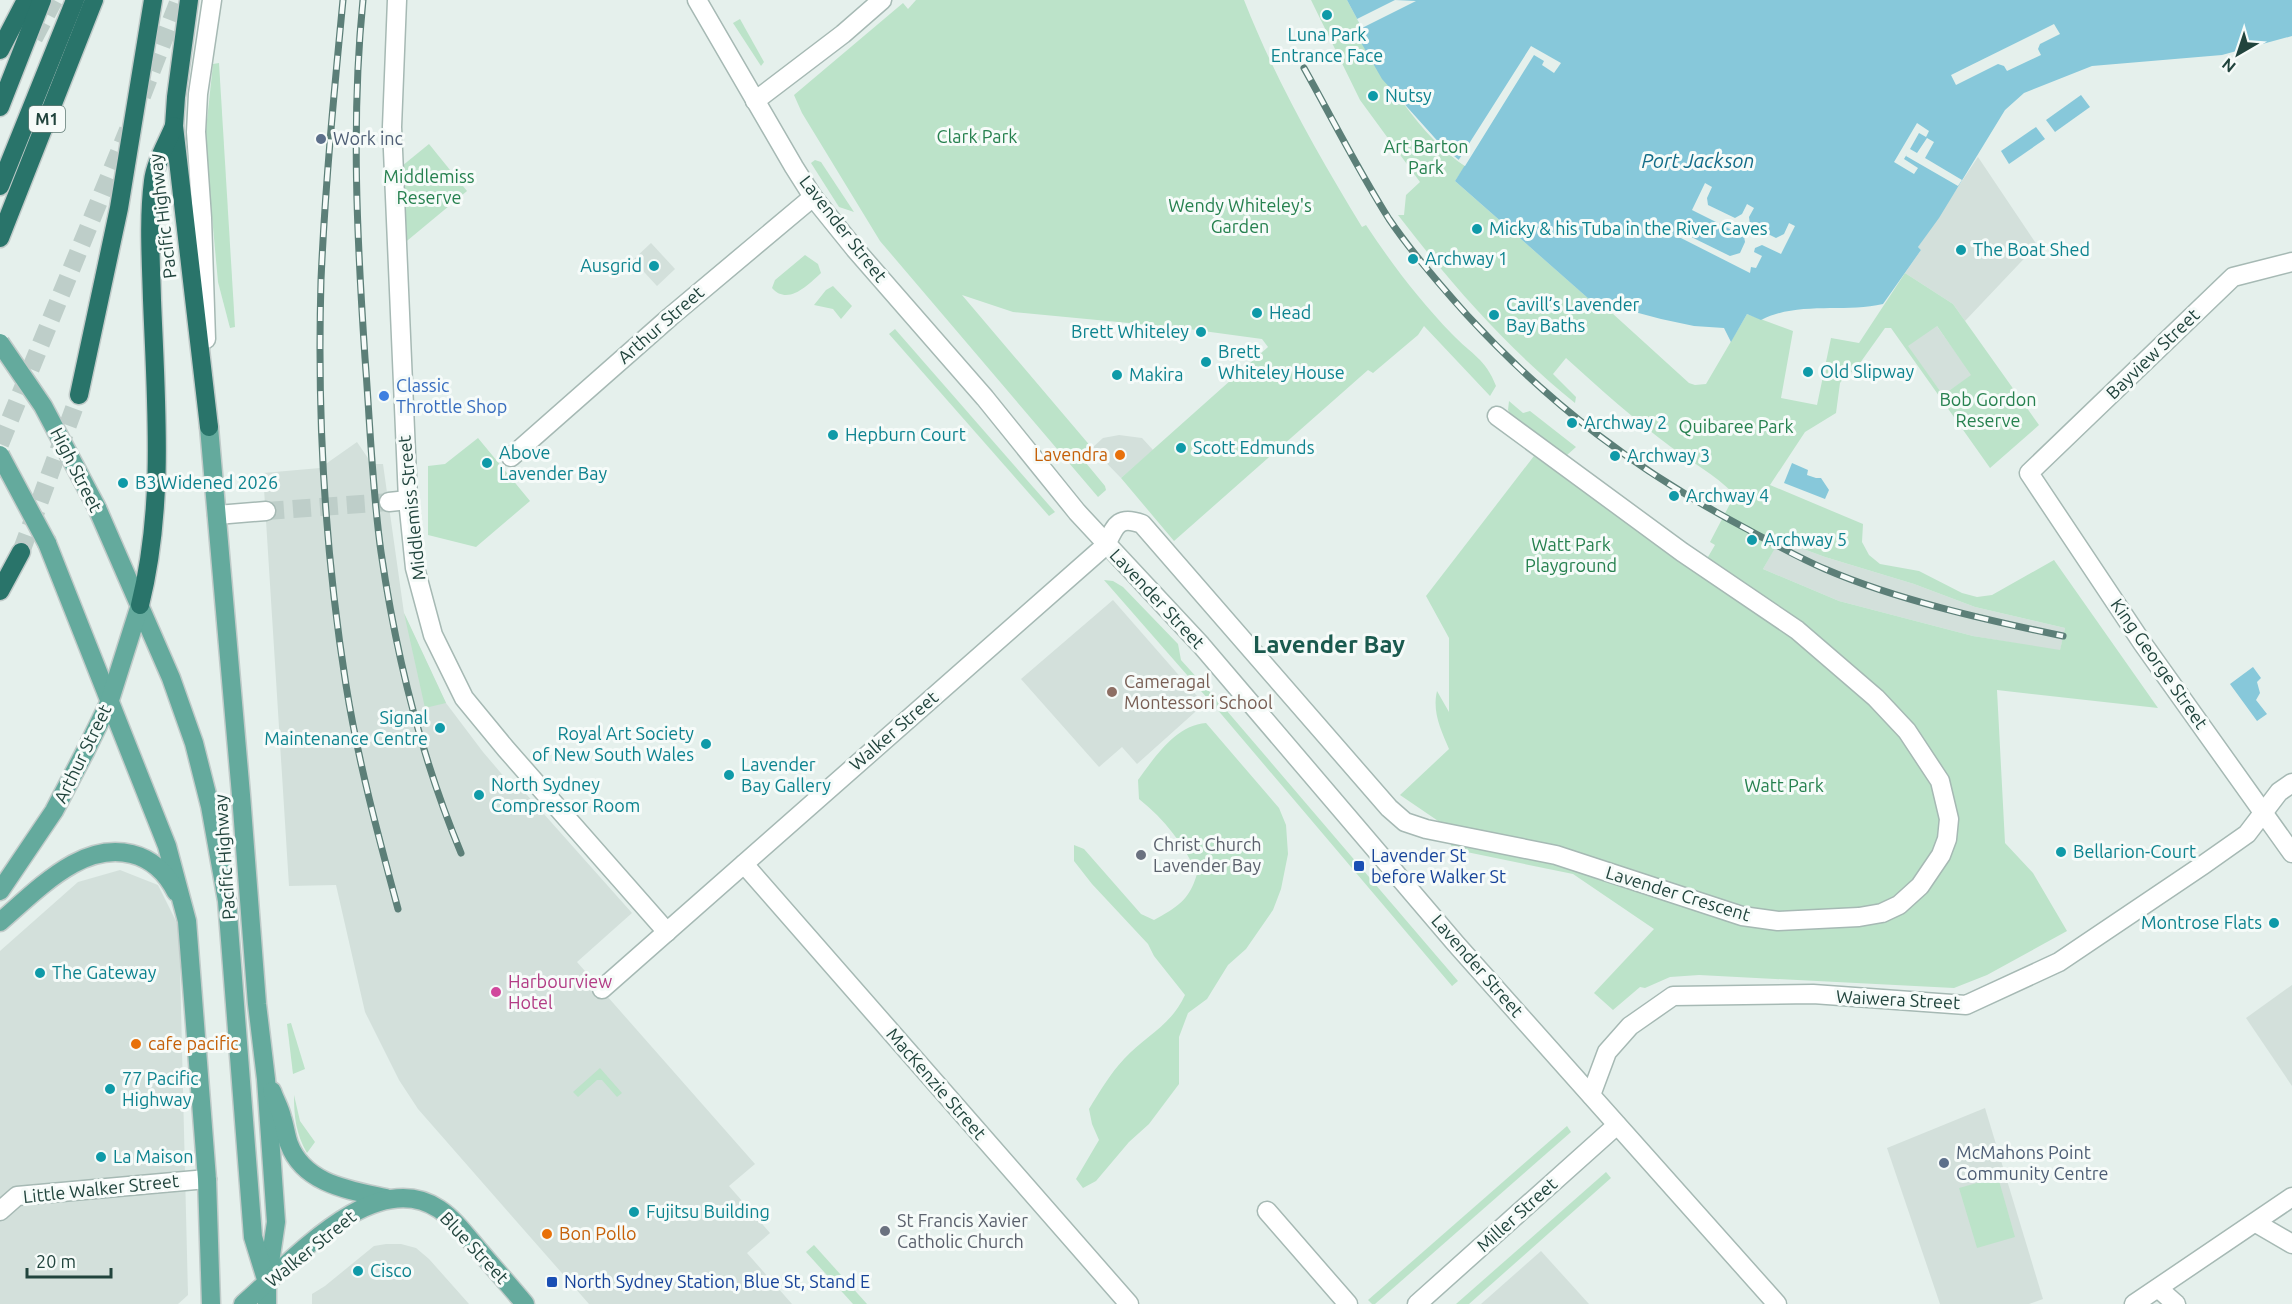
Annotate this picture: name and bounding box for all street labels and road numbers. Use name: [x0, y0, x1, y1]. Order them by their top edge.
road number: M1: [29, 106, 65, 132]
street label: Pacific Highway: [144, 152, 180, 280]
street label: Lavender Street: [796, 171, 891, 285]
street label: Arthur Street: [613, 281, 707, 367]
street label: Bayview Street: [2102, 304, 2203, 403]
street label: High Street: [47, 424, 107, 515]
street label: Middlemiss Street: [393, 435, 429, 582]
street label: Lavender Street: [1106, 544, 1209, 652]
street label: King George Street: [2107, 594, 2212, 732]
street label: Walker Street: [845, 687, 941, 774]
street label: Arthur Street: [50, 701, 115, 806]
street label: Pacific Highway: [210, 793, 238, 920]
street label: Lavender Crescent: [1604, 862, 1753, 925]
street label: Lavender Street: [1428, 910, 1528, 1021]
street label: Waiwera Street: [1836, 986, 1961, 1012]
street label: MacKenzie Street: [883, 1024, 991, 1143]
street label: Little Walker Street: [22, 1170, 180, 1206]
street label: Miller Street: [1472, 1173, 1560, 1255]
street label: Walker Street: [261, 1206, 359, 1291]
street label: Blue Street: [436, 1207, 513, 1287]

